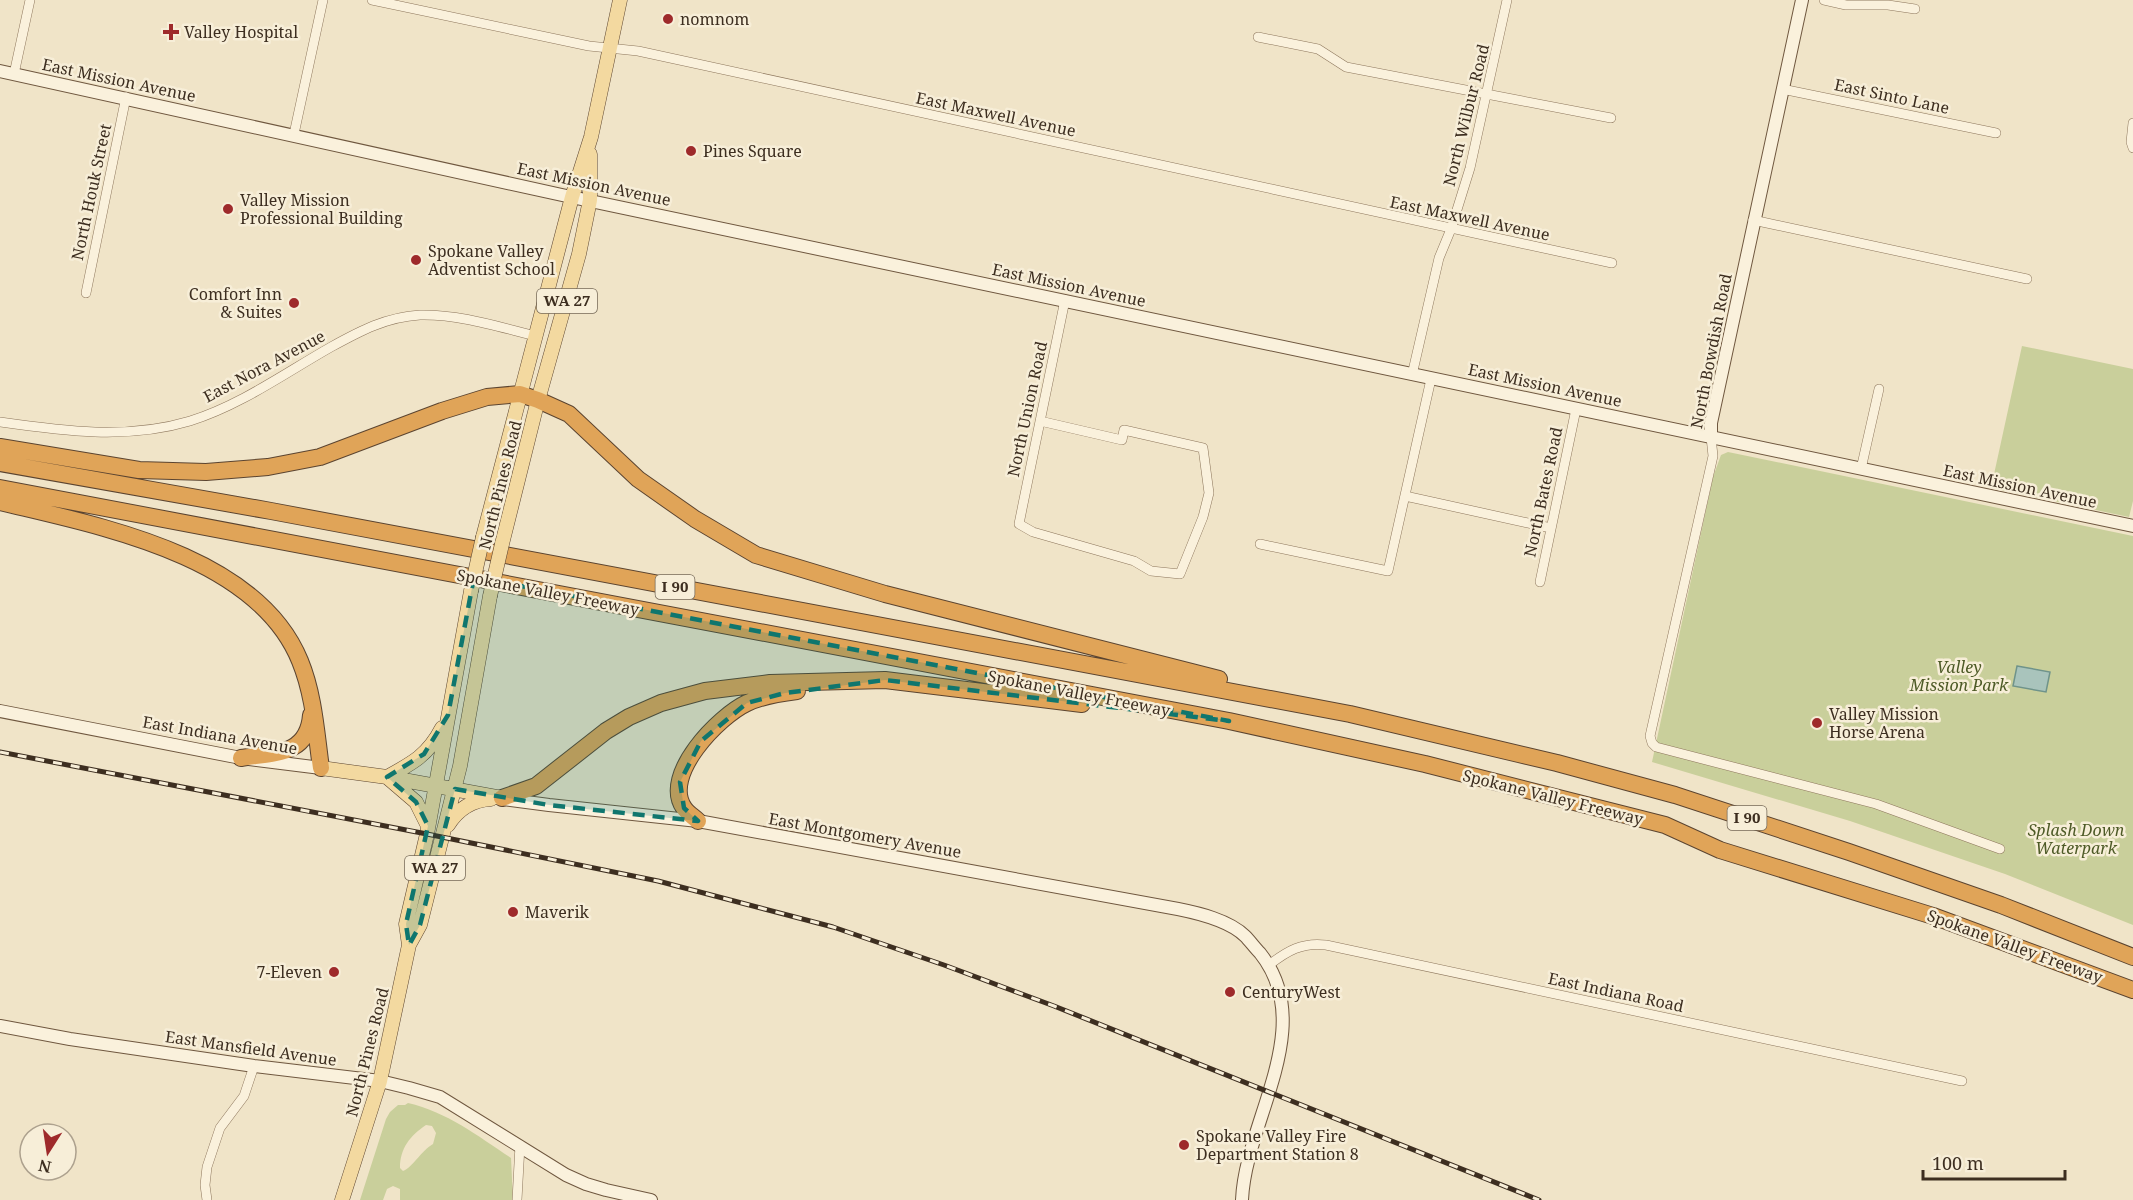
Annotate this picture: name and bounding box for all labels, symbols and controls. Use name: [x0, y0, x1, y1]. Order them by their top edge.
place label: nomnom: [680, 8, 749, 30]
marker: nomnom: [661, 12, 675, 26]
place label: Valley Hospital: [184, 21, 298, 43]
marker: Valley Hospital: [162, 23, 180, 41]
street label: North Wilbur Road: [1438, 41, 1494, 189]
street label: East Mission Avenue: [40, 53, 198, 107]
street label: East Sinto Lane: [1832, 73, 1952, 119]
street label: East Maxwell Avenue: [914, 86, 1078, 142]
street label: North Houk Street: [66, 121, 116, 262]
place label: Pines Square: [703, 140, 802, 162]
marker: Pines Square: [684, 144, 698, 158]
street label: East Mission Avenue: [515, 157, 673, 211]
place label: Valley Mission Professional Building: [240, 189, 403, 229]
street label: East Maxwell Avenue: [1388, 190, 1552, 246]
marker: Valley Mission Professional Building: [221, 202, 235, 216]
place label: Spokane Valley Adventist School: [428, 240, 555, 280]
marker: Spokane Valley Adventist School: [409, 253, 423, 267]
street label: East Mission Avenue: [990, 258, 1148, 312]
street label: North Bowdish Road: [1685, 271, 1737, 430]
place label: Comfort Inn & Suites: [189, 283, 282, 323]
road number: WA 27: [537, 289, 597, 313]
marker: Comfort Inn & Suites: [287, 296, 301, 310]
street label: East Nora Avenue: [199, 325, 329, 407]
street label: North Union Road: [1002, 339, 1052, 479]
street label: East Mission Avenue: [1466, 358, 1624, 412]
street label: North Pines Road: [473, 418, 527, 552]
street label: North Bates Road: [1518, 425, 1568, 559]
street label: East Mission Avenue: [1941, 459, 2099, 513]
street label: Spokane Valley Freeway: [455, 564, 642, 621]
road number: I 90: [656, 575, 694, 599]
park label: Valley Mission Park: [1909, 656, 2009, 696]
street label: Spokane Valley Freeway: [986, 665, 1173, 722]
place label: Valley Mission Horse Arena: [1829, 703, 1939, 743]
street label: East Indiana Avenue: [141, 711, 299, 759]
marker: Valley Mission Horse Arena: [1810, 716, 1824, 730]
street label: Spokane Valley Freeway: [1460, 764, 1646, 830]
road number: I 90: [1728, 806, 1766, 830]
street label: East Montgomery Avenue: [767, 807, 963, 863]
park label: Splash Down Waterpark: [2028, 819, 2125, 859]
road number: WA 27: [405, 856, 465, 880]
place label: Maverik: [525, 901, 589, 923]
street label: Spokane Valley Freeway: [1924, 904, 2107, 988]
marker: Maverik: [506, 905, 520, 919]
place label: 7-Eleven: [256, 961, 322, 983]
marker: 7-Eleven: [327, 965, 341, 979]
street label: East Indiana Road: [1546, 967, 1686, 1017]
place label: CenturyWest: [1242, 981, 1341, 1003]
street label: North Pines Road: [340, 985, 394, 1119]
marker: CenturyWest: [1223, 985, 1237, 999]
street label: East Mansfield Avenue: [164, 1025, 338, 1071]
north arrow: [18, 1122, 78, 1182]
place label: Spokane Valley Fire Department Station 8: [1196, 1125, 1359, 1165]
marker: Spokane Valley Fire Department Station 8: [1177, 1138, 1191, 1152]
scale bar: [1923, 1143, 2066, 1181]
text: 100 m: [1932, 1151, 1984, 1175]
text: N: [36, 1155, 53, 1179]

